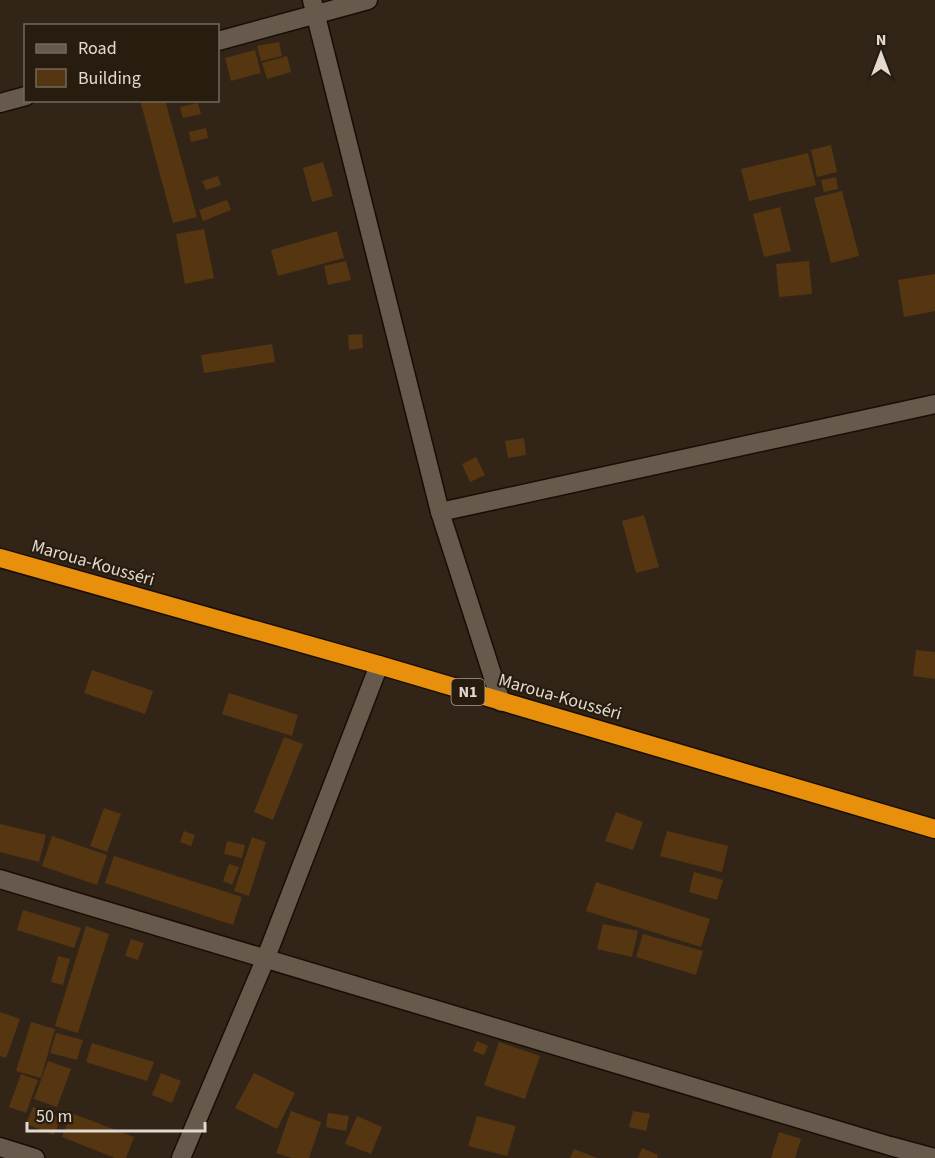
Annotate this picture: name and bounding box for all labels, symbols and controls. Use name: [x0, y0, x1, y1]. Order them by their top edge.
legend: [24, 24, 219, 102]
north arrow: [851, 24, 911, 84]
text: N: [876, 29, 886, 51]
text: Road: [78, 36, 117, 61]
text: Building: [78, 66, 141, 91]
street label: Maroua-Kousséri: [29, 533, 157, 593]
street label: Maroua-Kousséri: [496, 667, 624, 727]
road number: N1: [452, 679, 484, 705]
scale bar: [27, 1095, 206, 1133]
text: 50 m: [36, 1104, 72, 1129]

